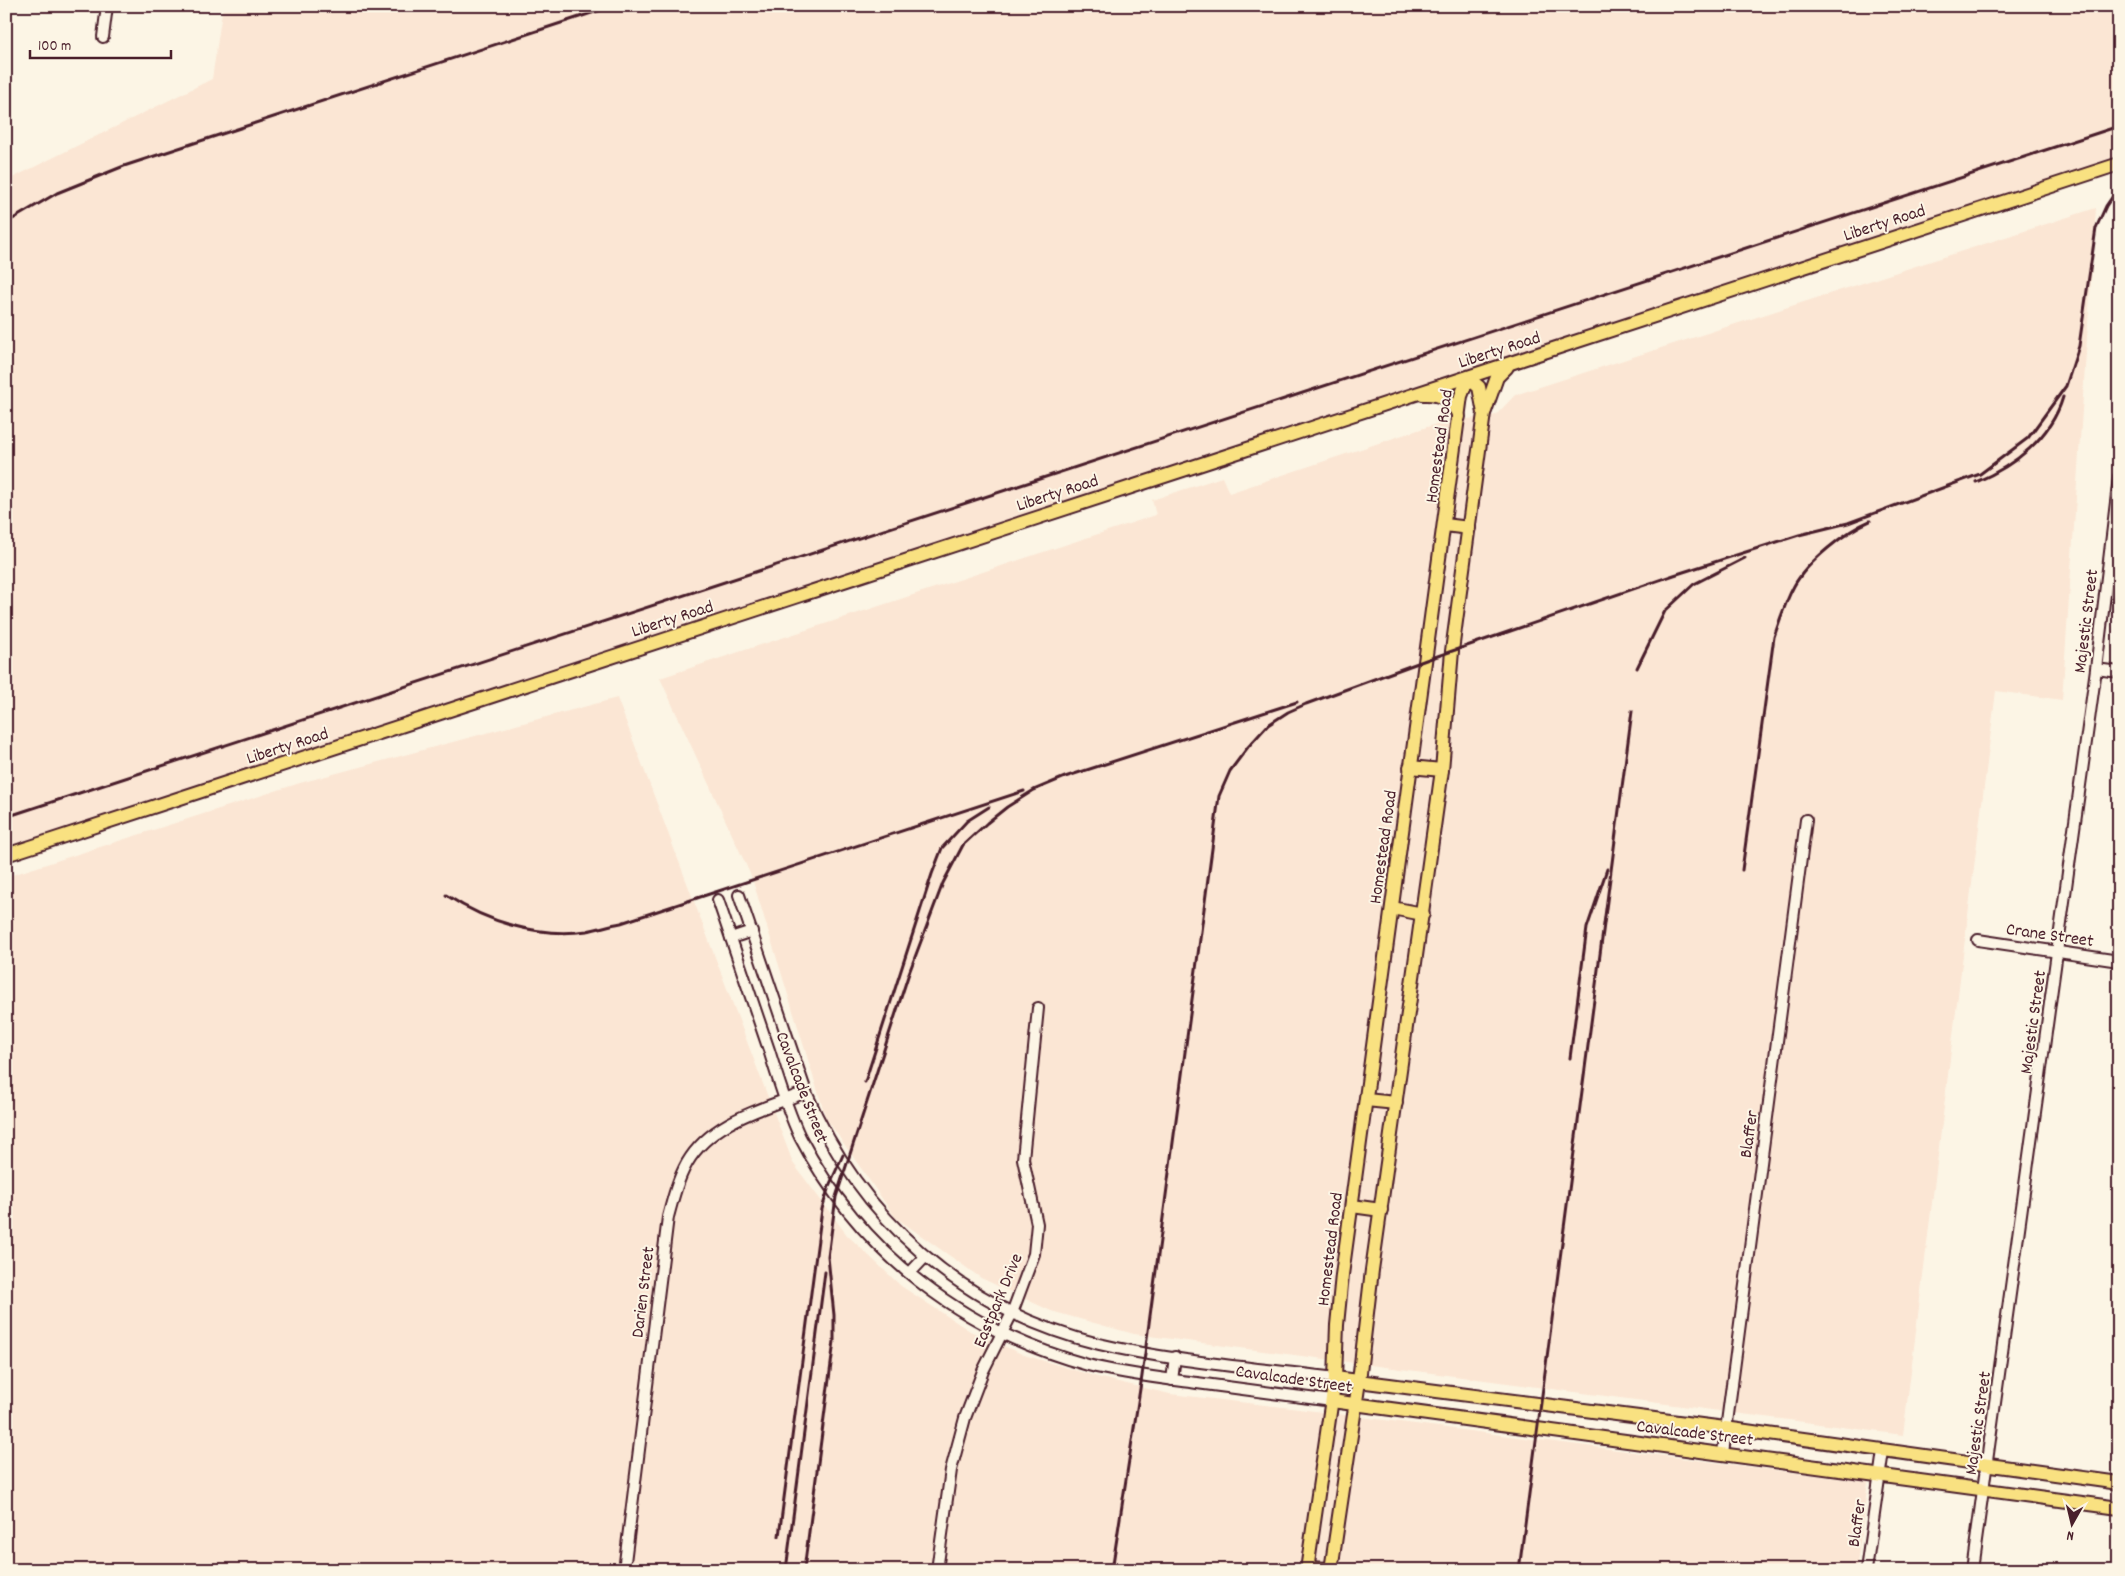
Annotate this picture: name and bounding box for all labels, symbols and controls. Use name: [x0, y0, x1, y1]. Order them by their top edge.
scale bar: [30, 28, 171, 60]
text: 100 m: [38, 36, 71, 58]
street label: Liberty Road: [1841, 199, 1929, 249]
street label: Liberty Road: [1456, 326, 1544, 376]
street label: Homestead Road: [1420, 388, 1461, 505]
street label: Liberty Road: [1014, 469, 1102, 519]
street label: Majestic Street: [2069, 568, 2106, 675]
street label: Liberty Road: [629, 595, 717, 645]
street label: Liberty Road: [244, 722, 332, 772]
street label: Homestead Road: [1364, 789, 1405, 906]
street label: Crane Street: [2004, 918, 2095, 955]
street label: Majestic Street: [2015, 969, 2054, 1076]
street label: Cavalcade Street: [768, 1029, 834, 1148]
street label: Blaffer: [1735, 1109, 1766, 1160]
street label: Homestead Road: [1312, 1191, 1351, 1308]
street label: Darien Street: [626, 1245, 663, 1339]
street label: Eastpark Drive: [968, 1250, 1030, 1352]
street label: Cavalcade Street: [1234, 1360, 1354, 1401]
street label: Majestic Street: [1960, 1370, 1999, 1477]
street label: Cavalcade Street: [1635, 1415, 1755, 1454]
street label: Blaffer: [1843, 1498, 1874, 1549]
north arrow: [2048, 1498, 2098, 1548]
text: N: [2066, 1524, 2075, 1545]

